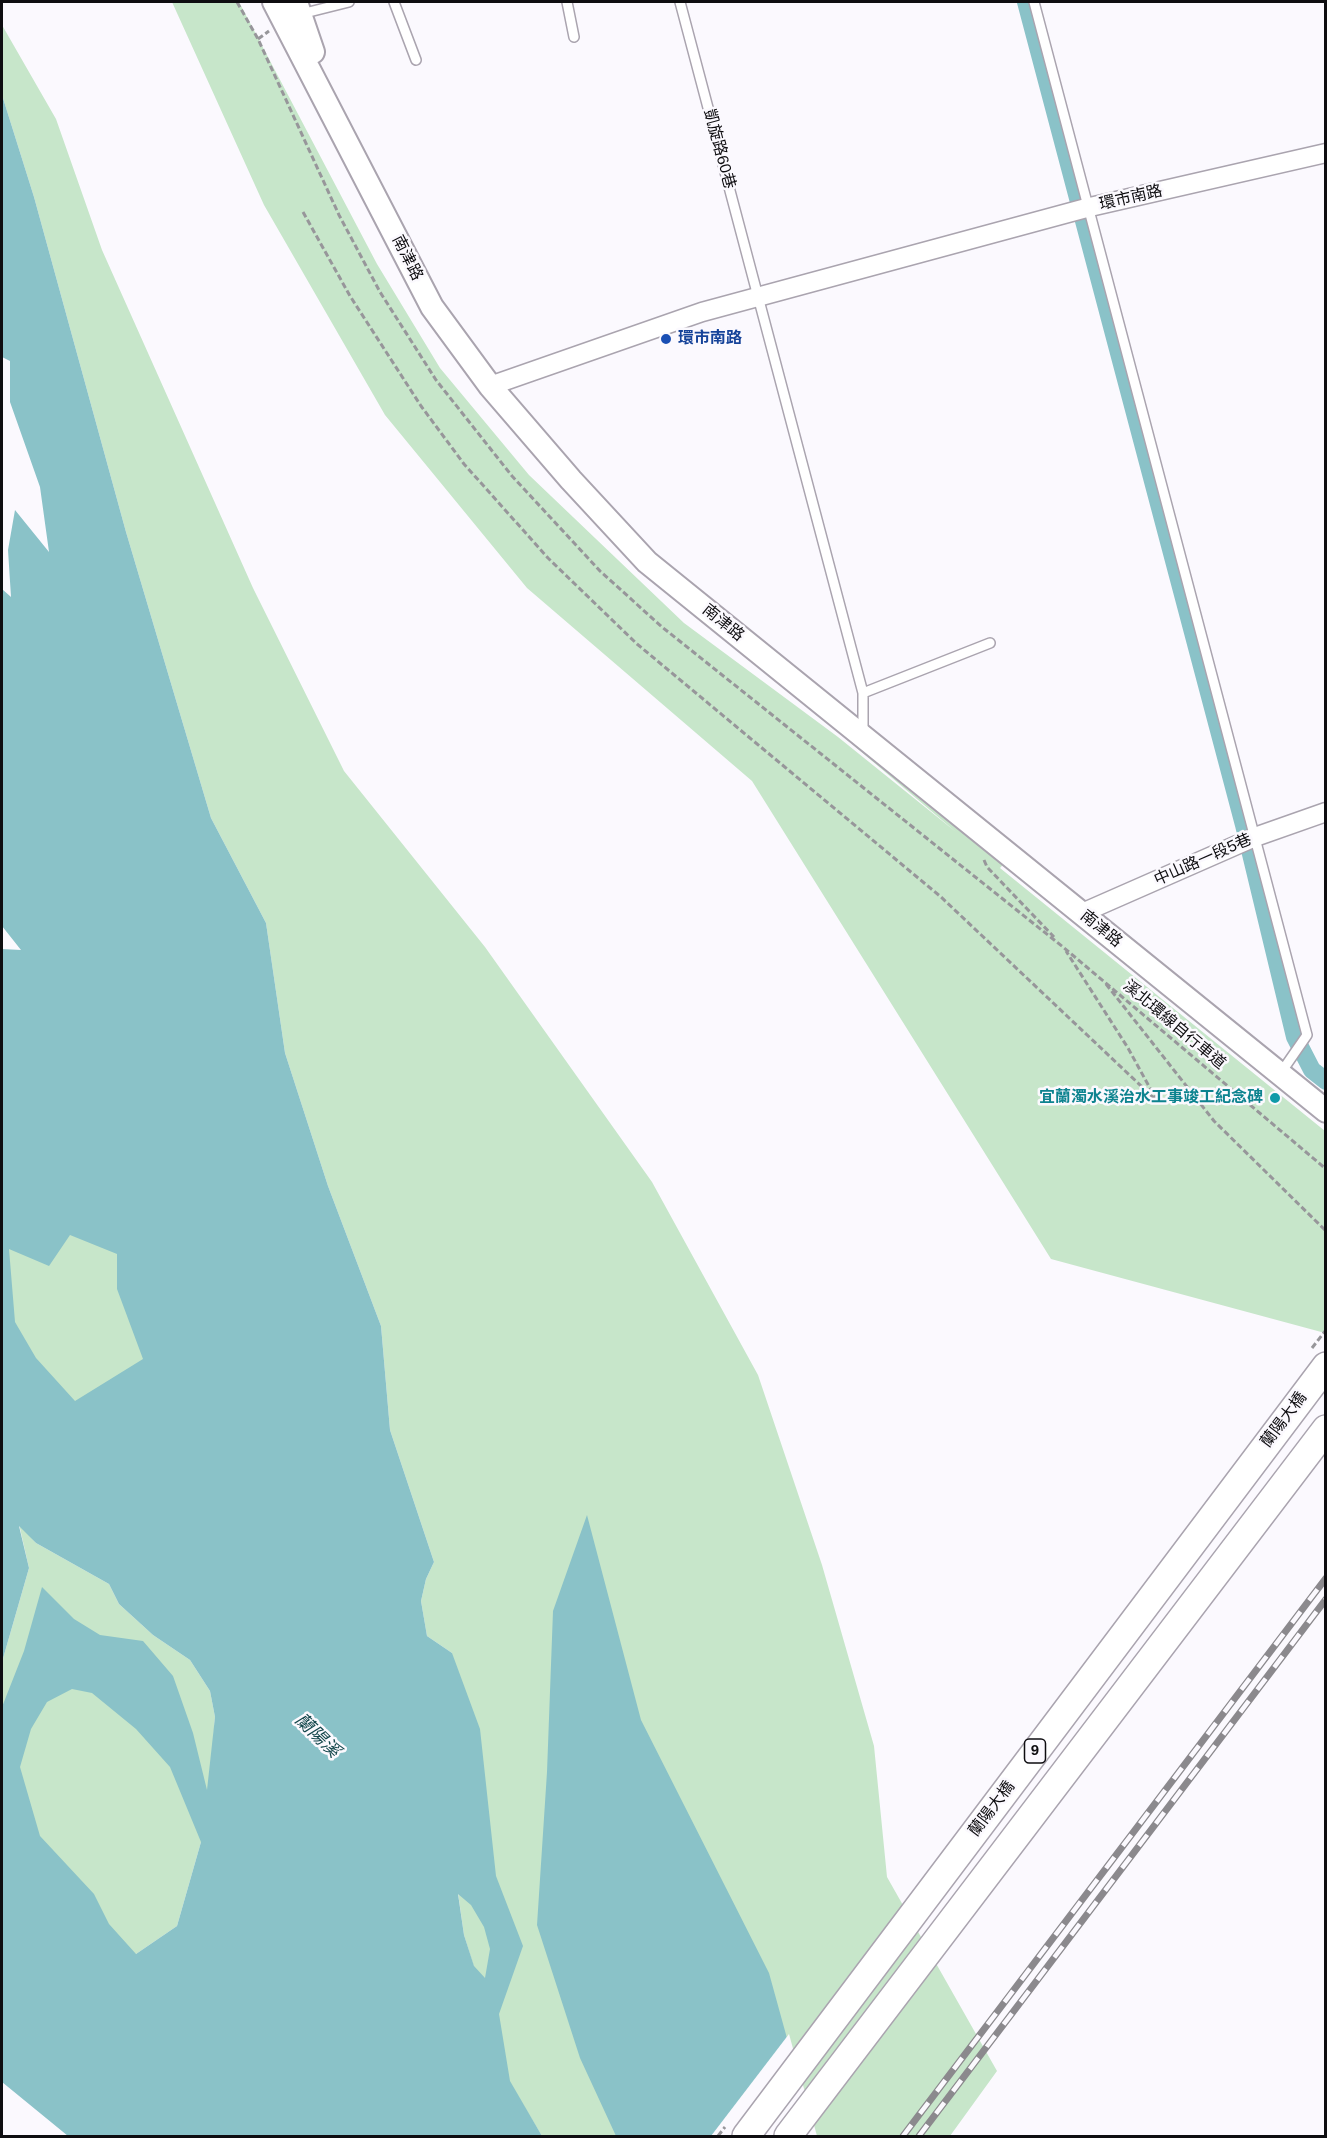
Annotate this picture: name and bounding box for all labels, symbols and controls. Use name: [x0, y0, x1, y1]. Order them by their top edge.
street label: 凱旋路60巷: [699, 107, 739, 191]
street label: 環市南路: [1098, 181, 1164, 215]
street label: 南津路: [388, 232, 426, 284]
place label: 環市南路: [678, 329, 742, 349]
marker: 環市南路: [659, 332, 673, 346]
street label: 南津路: [698, 600, 748, 646]
street label: 中山路一段5巷: [1151, 830, 1255, 890]
street label: 南津路: [1076, 906, 1126, 952]
street label: 溪北環線自行車道: [1119, 977, 1229, 1073]
place label: 宜蘭濁水溪治水工事竣工紀念碑: [1039, 1088, 1263, 1108]
marker: 宜蘭濁水溪治水工事竣工紀念碑: [1268, 1091, 1282, 1105]
street label: 蘭陽大橋: [1257, 1389, 1311, 1451]
water label: 蘭陽溪: [290, 1709, 344, 1763]
road number: 9: [1024, 1739, 1046, 1763]
street label: 蘭陽大橋: [965, 1778, 1019, 1840]

